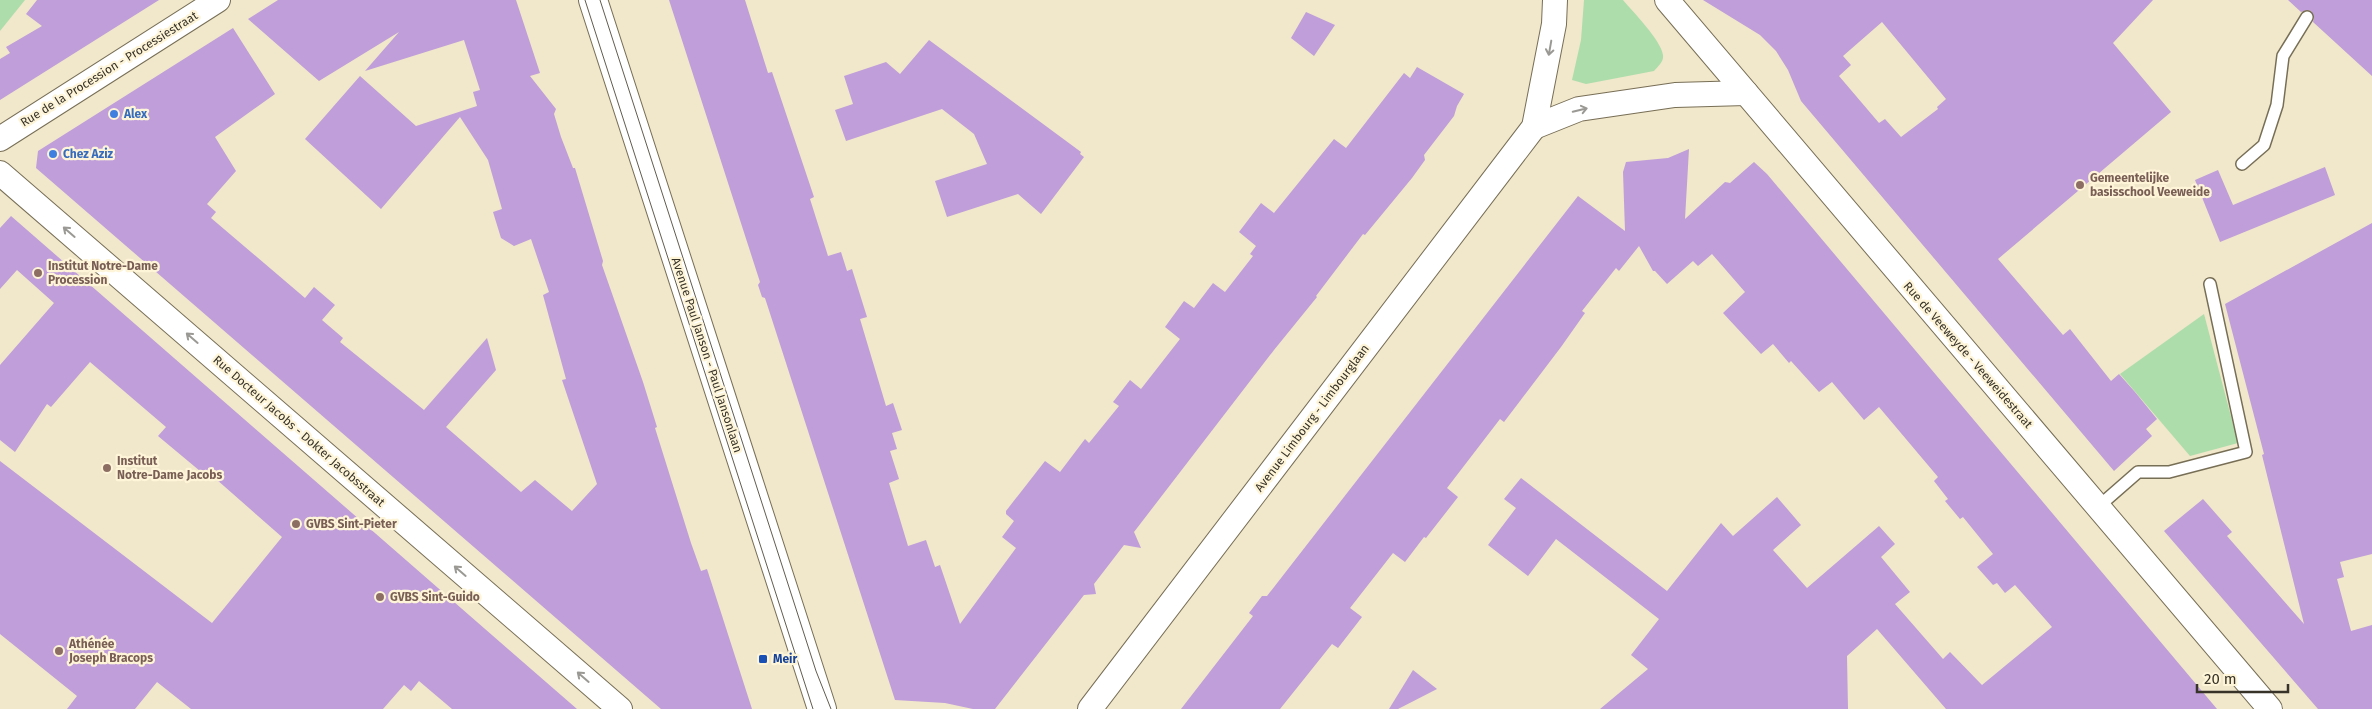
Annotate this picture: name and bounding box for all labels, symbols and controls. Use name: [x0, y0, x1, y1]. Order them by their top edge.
street label: Rue de la Procession - Processiestraat: [18, 8, 201, 130]
one-way arrow: [1544, 40, 1554, 56]
one-way arrow: [1571, 105, 1587, 114]
place label: Alex: [123, 107, 148, 121]
marker: Alex: [108, 108, 120, 120]
place label: Chez Aziz: [63, 147, 114, 161]
marker: Chez Aziz: [47, 148, 59, 160]
place label: Gemeentelijke basisschool Veeweide: [2090, 171, 2210, 199]
marker: Gemeentelijke basisschool Veeweide: [2074, 179, 2086, 191]
one-way arrow: [63, 226, 76, 237]
street label: Avenue Paul Janson - Paul Jansonlaan: [669, 256, 745, 454]
place label: Institut Notre-Dame Procession: [48, 259, 158, 287]
marker: Institut Notre-Dame Procession: [32, 267, 44, 279]
street label: Rue de Veeweyde - Veeweidestraat: [1901, 279, 2036, 432]
one-way arrow: [185, 332, 198, 344]
street label: Avenue Limbourg - Limbourglaan: [1252, 342, 1372, 494]
street label: Rue Docteur Jacobs - Dokter Jacobsstraat: [210, 353, 388, 510]
place label: Institut Notre-Dame Jacobs: [117, 454, 222, 482]
marker: Institut Notre-Dame Jacobs: [101, 462, 113, 474]
place label: GVBS Sint-Pieter: [306, 517, 397, 531]
marker: GVBS Sint-Pieter: [290, 518, 302, 530]
one-way arrow: [454, 565, 467, 576]
place label: GVBS Sint-Guido: [390, 590, 480, 604]
marker: GVBS Sint-Guido: [374, 591, 386, 603]
place label: Athénée Joseph Bracops: [68, 637, 153, 665]
marker: Athénée Joseph Bracops: [53, 645, 65, 657]
place label: Meir: [773, 652, 797, 666]
marker: Meir: [757, 653, 769, 665]
scale bar: [2197, 662, 2288, 694]
text: 20 m: [2204, 670, 2237, 688]
one-way arrow: [576, 671, 589, 683]

